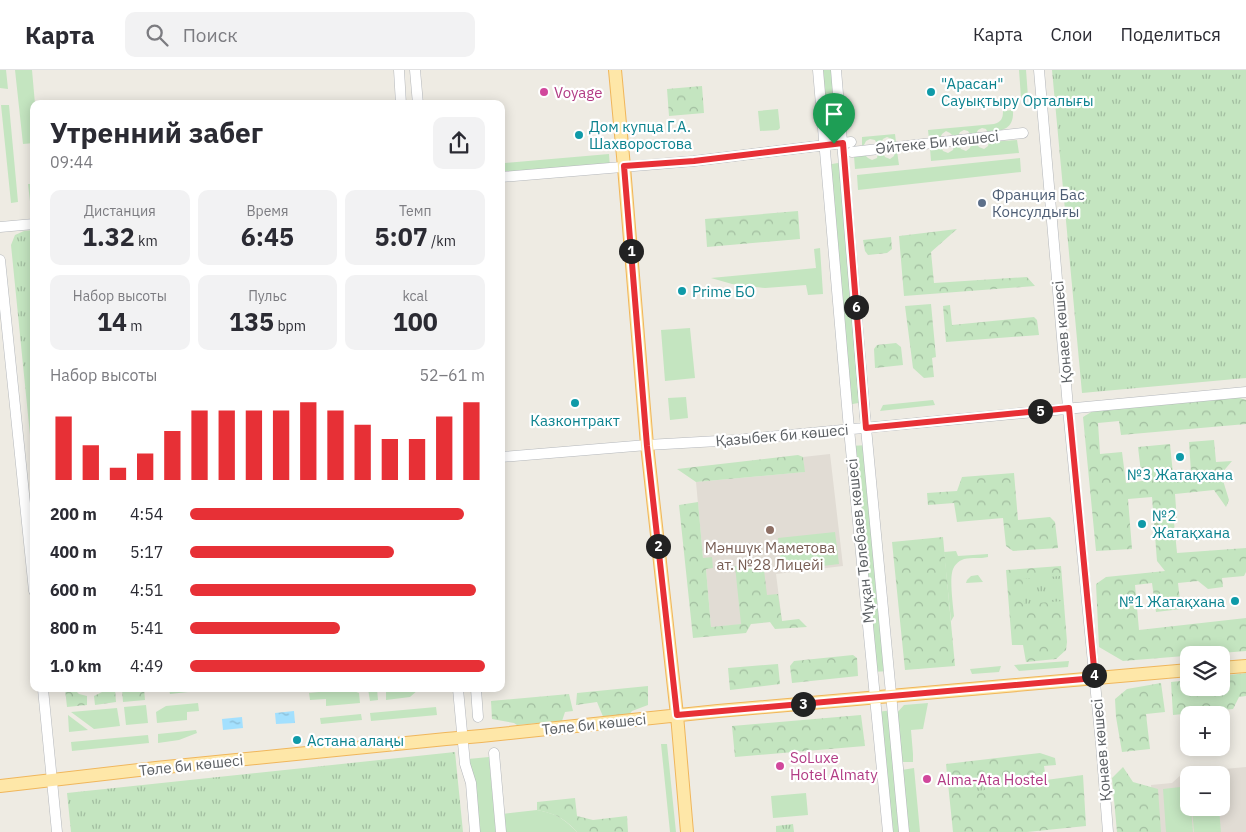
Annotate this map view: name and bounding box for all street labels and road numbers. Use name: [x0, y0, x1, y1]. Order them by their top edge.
street label: Әйтеке Би көшесі: [874, 126, 1000, 158]
street label: Қонаев көшесі: [1048, 280, 1076, 384]
street label: Қазыбек би көшесі: [715, 420, 849, 450]
street label: Мұқан Төлебаев көшесі: [842, 458, 878, 624]
street label: Қонаев көшесі: [1087, 698, 1115, 802]
street label: Төле би көшесі: [541, 709, 647, 739]
street label: Төле би көшесі: [138, 750, 244, 780]

